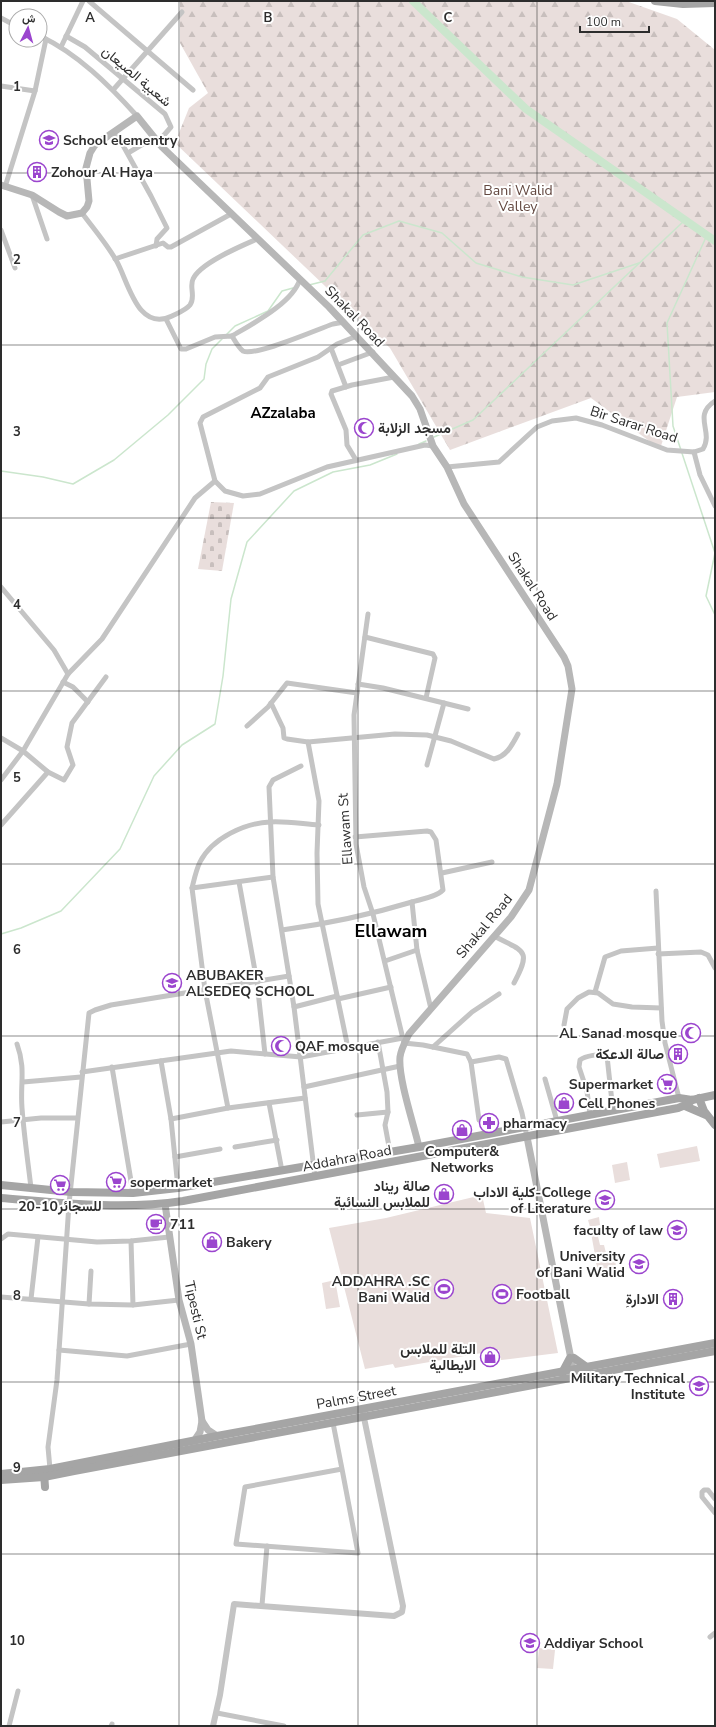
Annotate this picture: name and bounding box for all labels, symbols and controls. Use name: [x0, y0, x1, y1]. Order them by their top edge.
north arrow: [8, 8, 48, 48]
scale bar: [580, 8, 649, 34]
text: A: [85, 9, 95, 27]
text: B: [264, 9, 273, 27]
text: C: [444, 9, 453, 27]
text: ش: [22, 10, 36, 27]
text: 100 m: [586, 14, 621, 30]
street label: شعبية الصيعان: [98, 42, 175, 111]
text: 1: [13, 78, 21, 96]
school or university icon: School elementry: [38, 129, 60, 151]
place label: School elementry: [63, 131, 178, 150]
building icon: Zohour Al Haya: [26, 161, 48, 183]
place label: Zohour Al Haya: [51, 163, 153, 182]
park label: Bani Walid Valley: [483, 181, 553, 216]
text: 2: [13, 251, 21, 269]
street label: Shakal Road: [320, 281, 389, 351]
street label: Bir Sarar Road: [588, 401, 680, 448]
district label: AZzalaba: [250, 403, 316, 423]
mosque icon: مسجد الزلابة: [353, 417, 375, 439]
place label: مسجد الزلابة: [378, 419, 451, 438]
text: 3: [13, 423, 21, 441]
street label: Shakal Road: [503, 548, 562, 624]
text: 4: [13, 596, 21, 614]
text: 5: [13, 769, 21, 787]
street label: Ellawam St: [334, 792, 357, 866]
street label: Shakal Road: [452, 890, 517, 963]
district label: Ellawam: [355, 919, 427, 943]
text: 6: [13, 941, 21, 959]
place label: ABUBAKER ALSEDEQ SCHOOL: [186, 966, 314, 1001]
school or university icon: ABUBAKER ALSEDEQ SCHOOL: [161, 972, 183, 994]
mosque icon: AL Sanad mosque: [680, 1022, 702, 1044]
place label: AL Sanad mosque: [559, 1024, 677, 1043]
mosque icon: QAF mosque: [270, 1035, 292, 1057]
place label: QAF mosque: [295, 1037, 380, 1056]
building icon: صالة الدعكة: [667, 1043, 689, 1065]
place label: صالة الدعكة: [595, 1045, 664, 1064]
supermarket icon: Supermarket: [656, 1073, 678, 1095]
place label: Supermarket: [569, 1075, 654, 1094]
shop icon: Cell Phones: [553, 1092, 575, 1114]
place label: Cell Phones: [578, 1094, 655, 1113]
pharmacy icon: pharmacy: [478, 1112, 500, 1134]
text: 7: [13, 1114, 21, 1132]
place label: pharmacy: [503, 1114, 567, 1133]
shop icon: Computer& Networks: [451, 1119, 473, 1141]
street label: Addahra Road: [301, 1141, 393, 1176]
place label: Computer& Networks: [425, 1142, 500, 1177]
supermarket icon: sopermarket: [105, 1171, 127, 1193]
place label: sopermarket: [130, 1173, 213, 1192]
supermarket icon: 20-10للسجائر: [49, 1174, 71, 1196]
place label: صالة ريناد للملابس النسائية: [334, 1177, 430, 1212]
shop icon: صالة ريناد للملابس النسائية: [433, 1183, 455, 1205]
place label: كلية الاداب-College of Literature: [473, 1183, 591, 1218]
school or university icon: كلية الاداب-College of Literature: [594, 1189, 616, 1211]
place label: 20-10للسجائر: [18, 1197, 102, 1216]
cafe icon: 711: [145, 1213, 167, 1235]
place label: 711: [170, 1215, 195, 1234]
school or university icon: faculty of law: [666, 1219, 688, 1241]
place label: faculty of law: [574, 1221, 663, 1240]
shop icon: Bakery: [201, 1231, 223, 1253]
place label: Bakery: [226, 1233, 272, 1252]
place label: University of Bani Walid: [536, 1247, 626, 1282]
school or university icon: University of Bani Walid: [628, 1253, 650, 1275]
place label: ADDAHRA .SC Bani Walid: [332, 1272, 430, 1307]
sports icon: ADDAHRA .SC Bani Walid: [433, 1278, 455, 1300]
street label: Tipesti St: [180, 1279, 211, 1341]
sports icon: Football: [491, 1283, 513, 1305]
place label: Football: [516, 1285, 571, 1304]
text: 8: [13, 1287, 21, 1305]
building icon: ِالادارة: [662, 1288, 684, 1310]
place label: ِالادارة: [626, 1290, 659, 1309]
place label: التلة للملابس الايطالية: [400, 1340, 476, 1375]
shop icon: التلة للملابس الايطالية: [479, 1346, 501, 1368]
place label: Military Technical Institute: [571, 1369, 686, 1404]
school or university icon: Military Technical Institute: [688, 1375, 710, 1397]
street label: Palms Street: [315, 1381, 398, 1414]
text: 9: [13, 1459, 21, 1477]
text: 10: [9, 1632, 25, 1650]
school or university icon: Addiyar School: [519, 1632, 541, 1654]
place label: Addiyar School: [544, 1634, 644, 1653]

